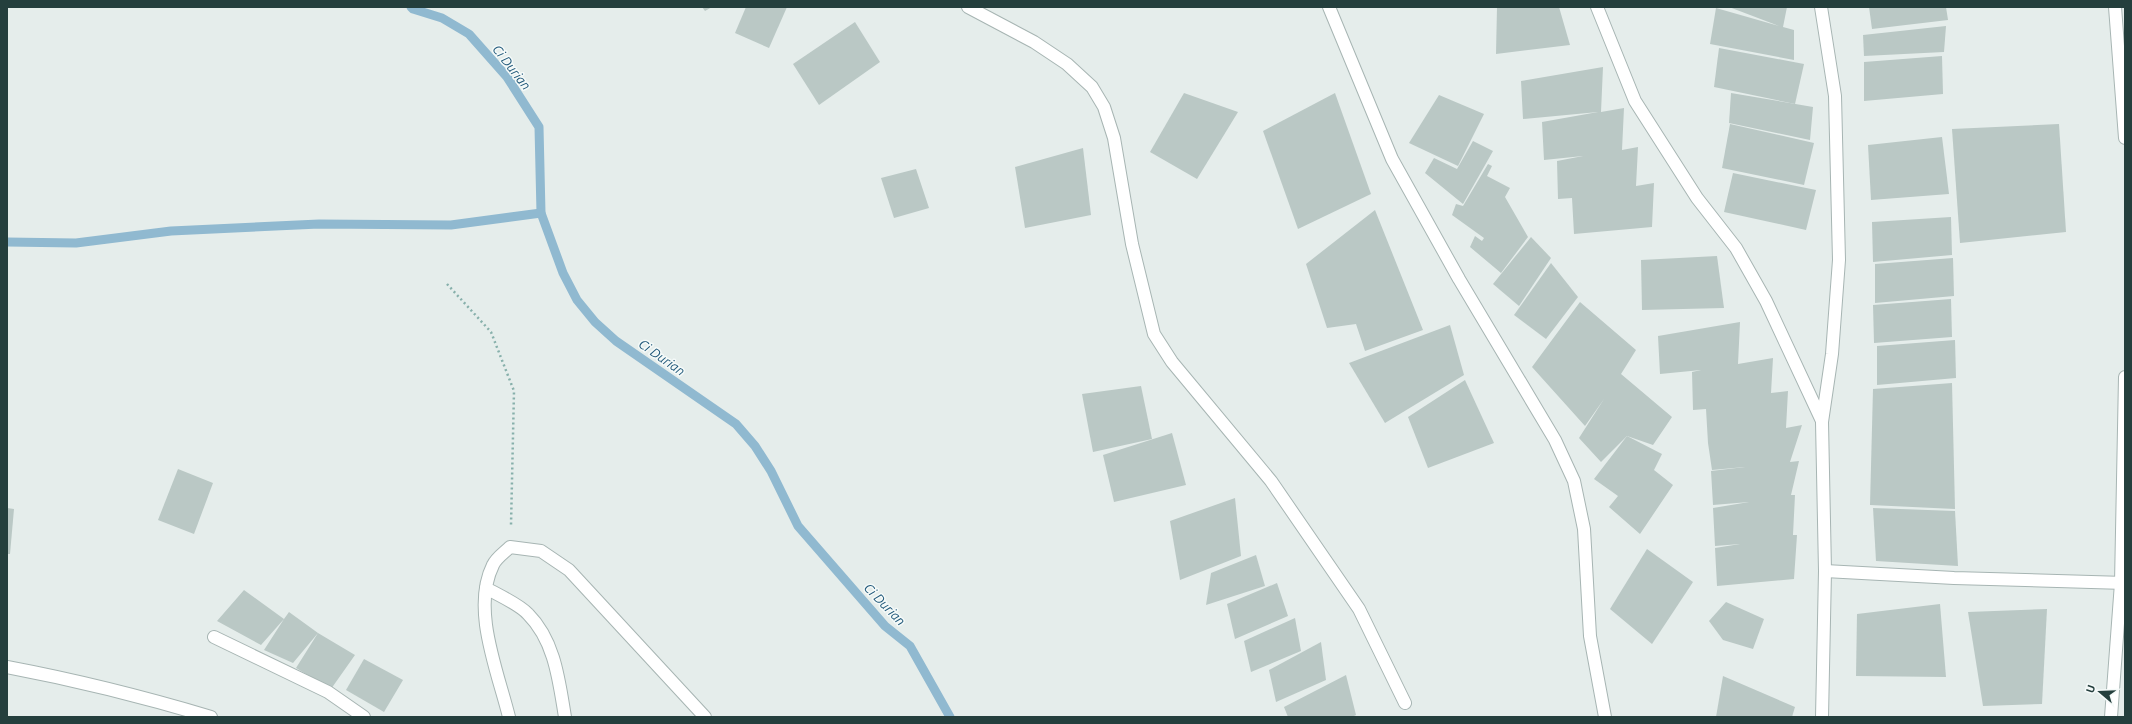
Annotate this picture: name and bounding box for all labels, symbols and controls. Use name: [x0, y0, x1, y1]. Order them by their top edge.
water label: Ci Durian: [490, 42, 534, 92]
water label: Ci Durian: [636, 336, 688, 378]
water label: Ci Durian: [862, 580, 908, 628]
north arrow: [2080, 672, 2120, 712]
text: U: [2084, 683, 2097, 694]

